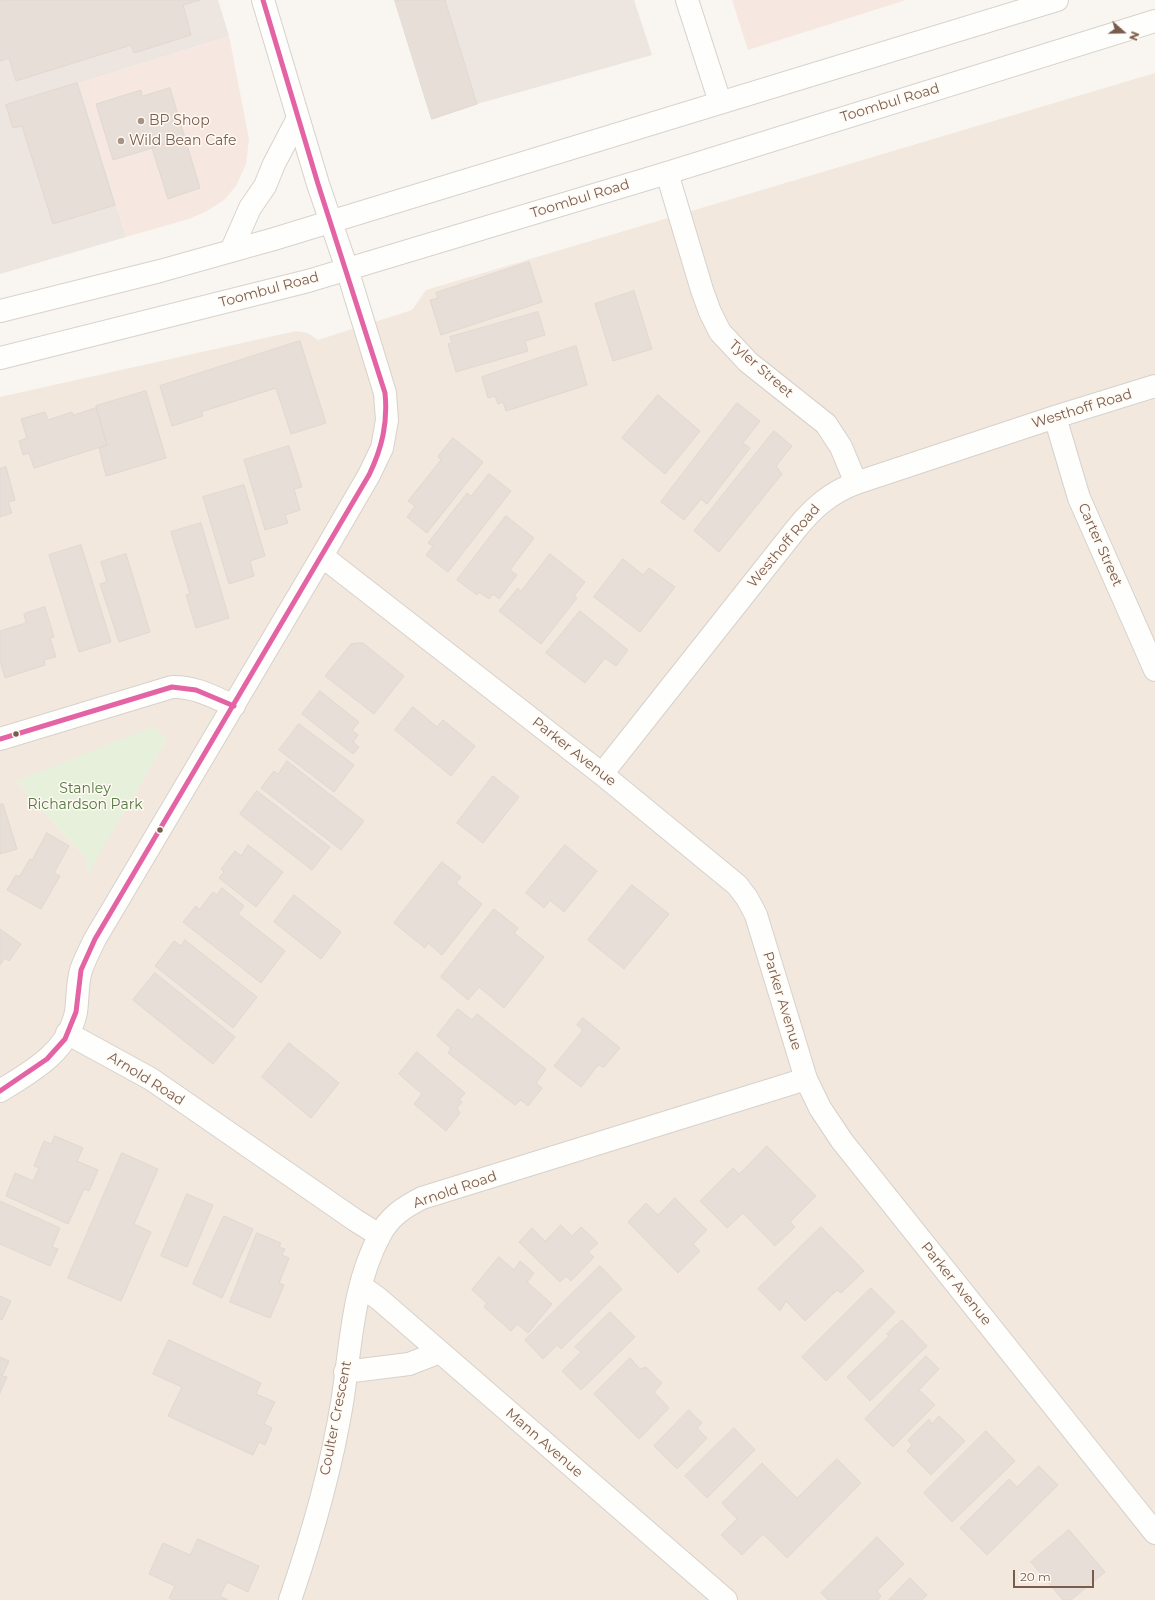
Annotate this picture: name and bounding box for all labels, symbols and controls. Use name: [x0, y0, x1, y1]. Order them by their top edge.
north arrow: [1103, 12, 1143, 52]
text: N: [1126, 30, 1142, 43]
street label: Toombul Road: [838, 80, 942, 126]
place label: BP Shop: [149, 113, 210, 129]
marker: BP Shop: [136, 116, 146, 126]
place label: Wild Bean Cafe: [129, 133, 236, 149]
marker: Wild Bean Cafe: [116, 136, 126, 146]
street label: Toombul Road: [528, 176, 632, 222]
street label: Toombul Road: [217, 269, 321, 311]
street label: Tyler Street: [726, 337, 796, 401]
street label: Westhoff Road: [1030, 386, 1134, 432]
street label: Westhoff Road: [744, 501, 824, 591]
street label: Carter Street: [1074, 501, 1126, 589]
street label: Parker Avenue: [529, 714, 619, 790]
unlabelled marker: [11, 729, 21, 739]
park label: Stanley Richardson Park: [27, 781, 143, 814]
unlabelled marker: [155, 825, 165, 835]
street label: Parker Avenue: [759, 950, 805, 1052]
street label: Arnold Road: [105, 1049, 187, 1109]
street label: Arnold Road: [411, 1168, 499, 1212]
street label: Parker Avenue: [917, 1239, 995, 1329]
street label: Coulter Crescent: [317, 1359, 355, 1477]
street label: Mann Avenue: [502, 1405, 586, 1481]
scale bar: [1015, 1562, 1096, 1588]
text: 20 m: [1020, 1569, 1051, 1584]

